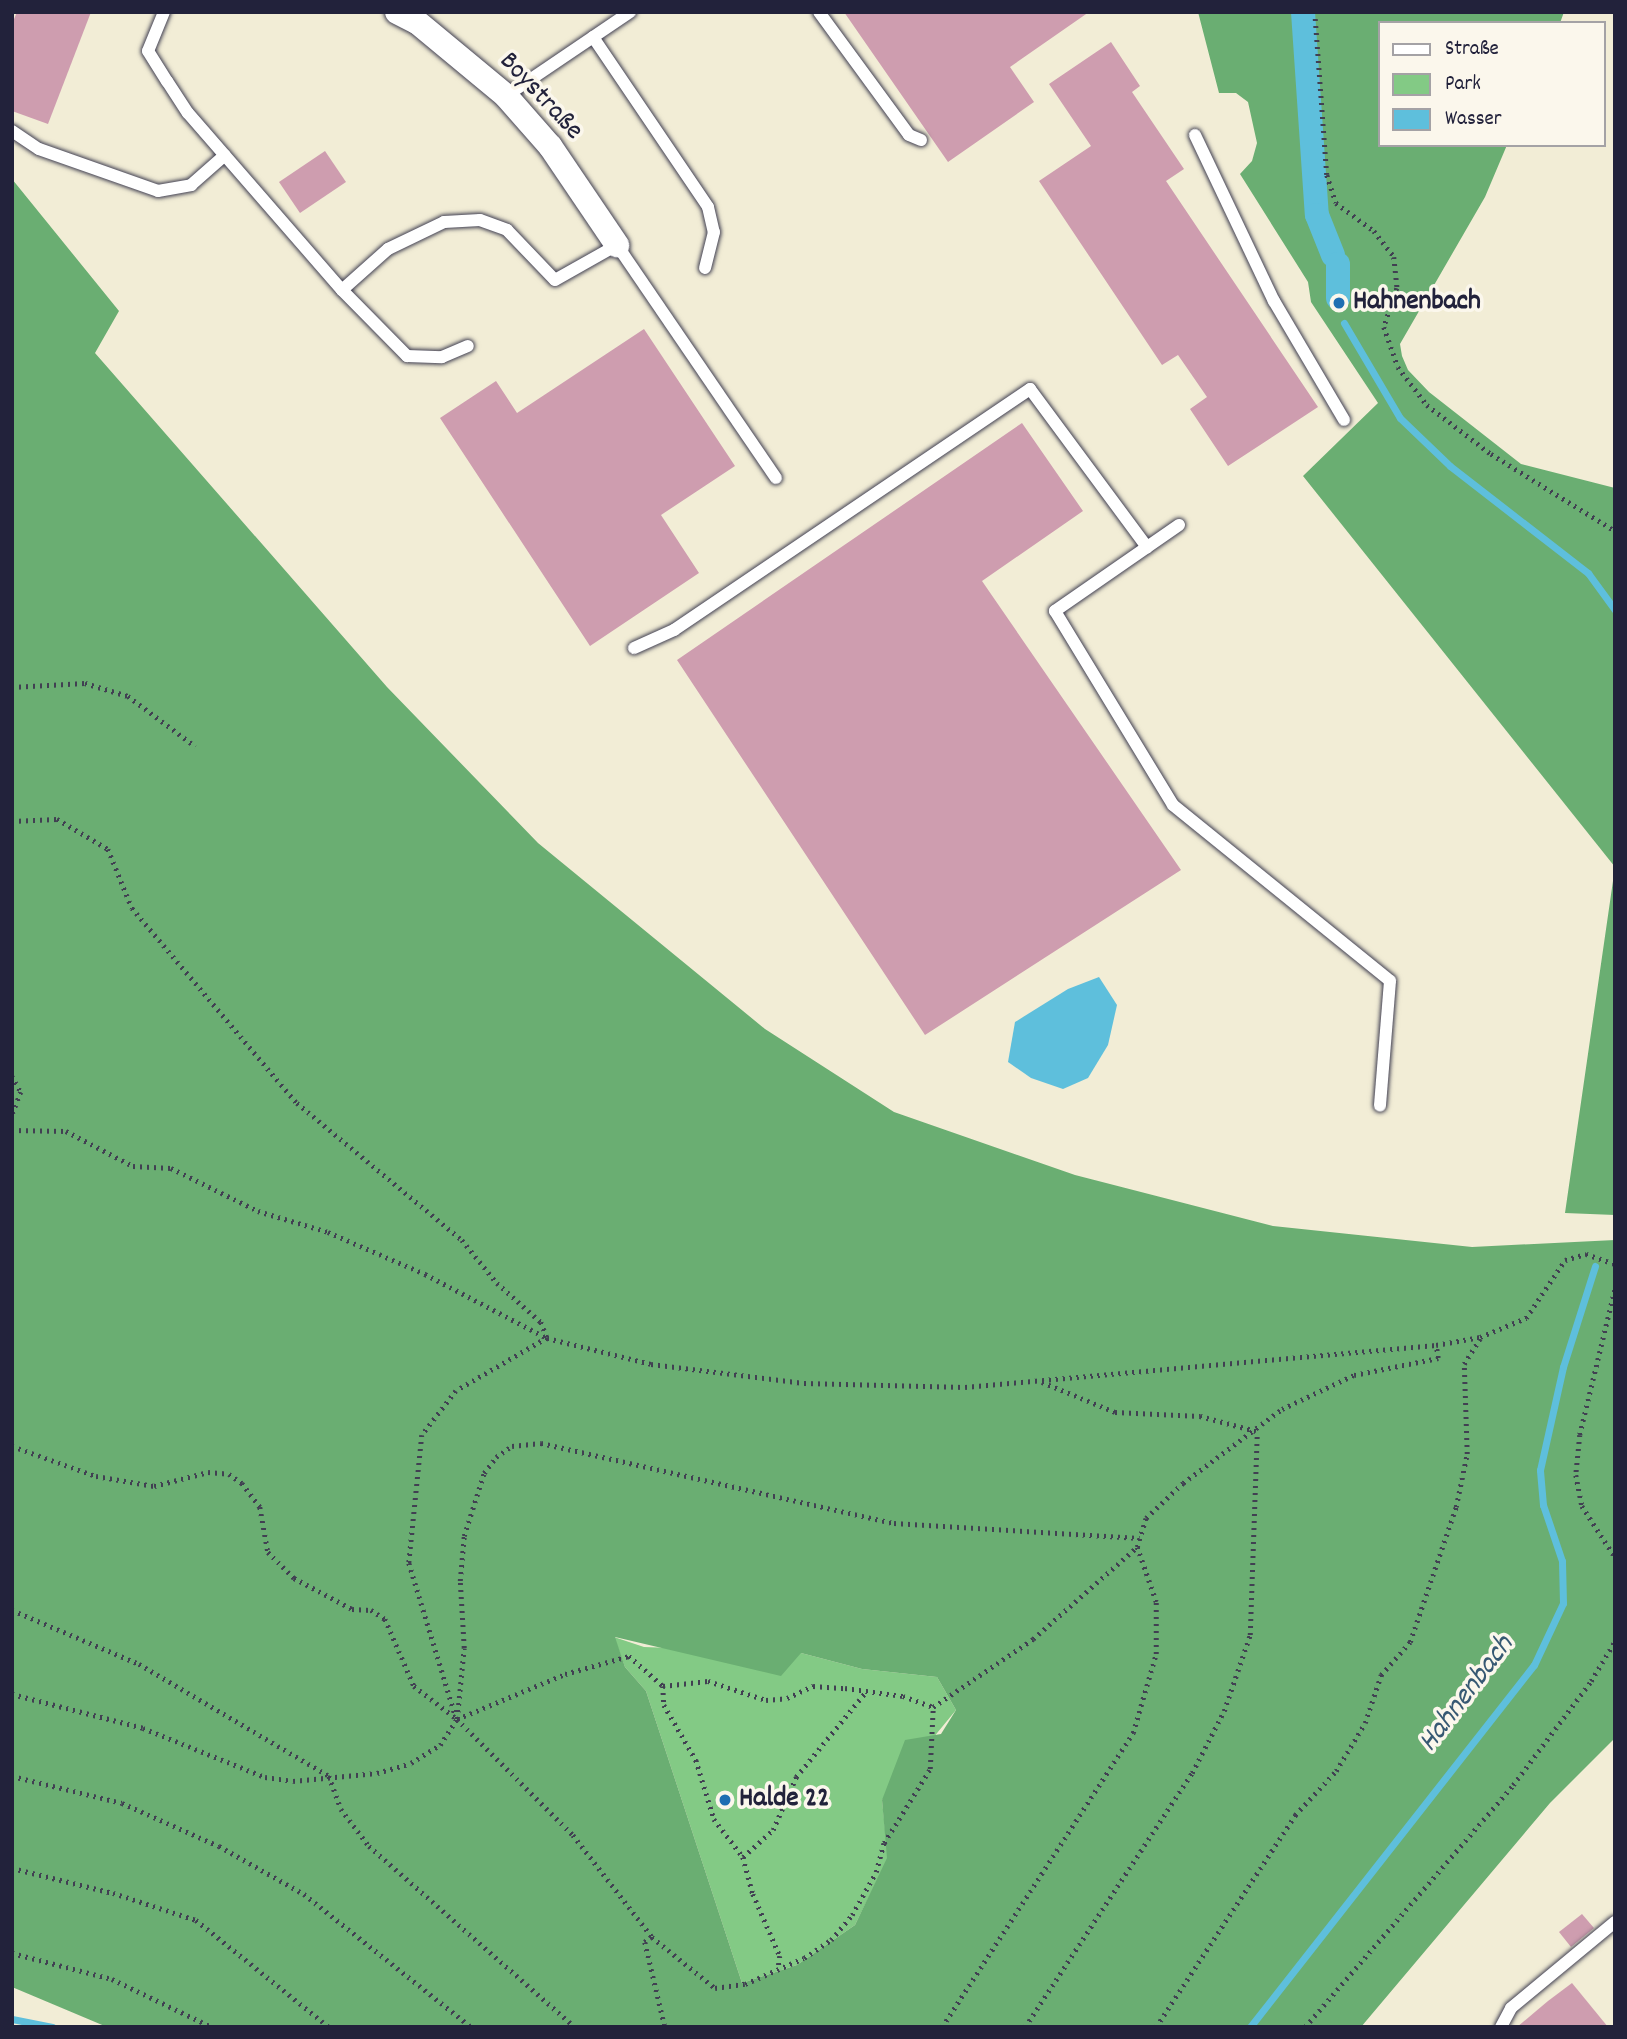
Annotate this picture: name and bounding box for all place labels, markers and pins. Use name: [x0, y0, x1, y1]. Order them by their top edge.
place label: Hahnenbach: [1353, 286, 1481, 320]
marker: Hahnenbach: [1331, 295, 1347, 311]
place label: Halde 22: [739, 1783, 829, 1817]
marker: Halde 22: [717, 1792, 733, 1808]

